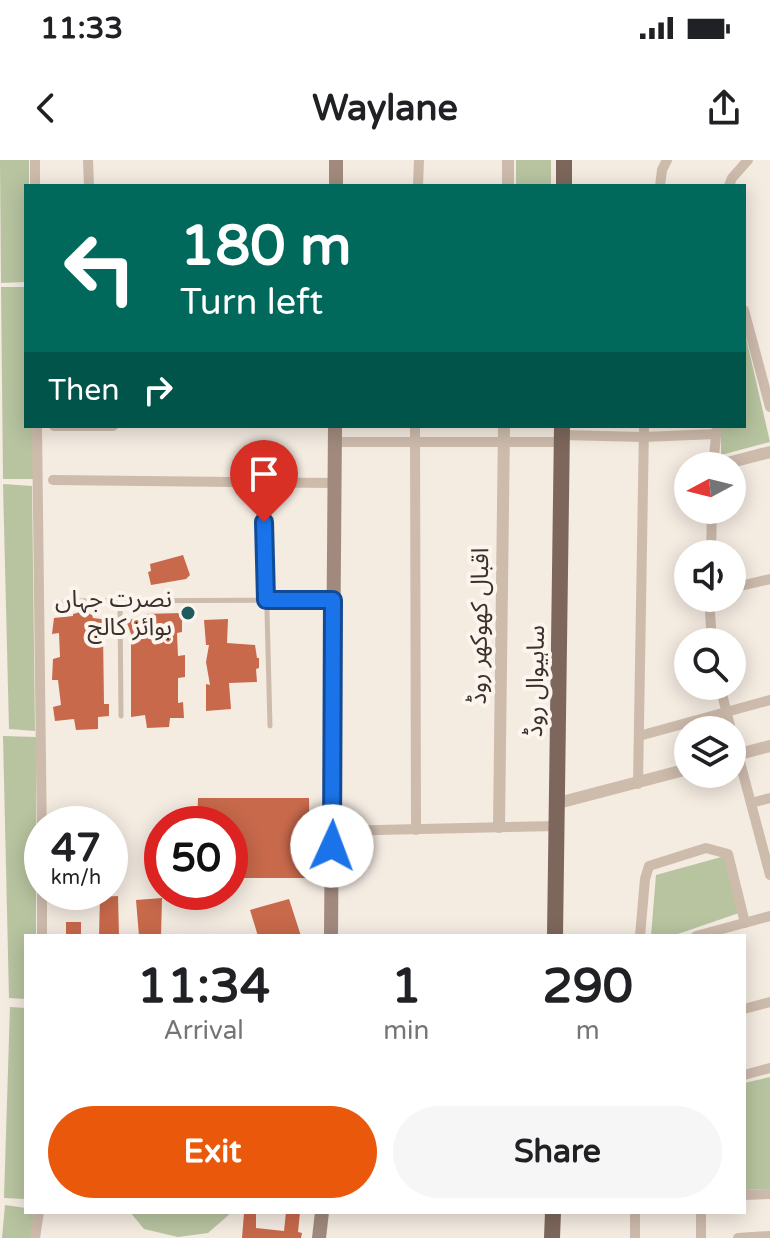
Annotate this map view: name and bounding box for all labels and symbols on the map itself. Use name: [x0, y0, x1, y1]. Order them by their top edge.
pin: [230, 440, 298, 522]
north arrow: [674, 452, 746, 524]
street label: اقبال کھوکھر روڈ: [464, 547, 495, 705]
place label: نصرت جہاں بوائز کالج: [55, 585, 172, 644]
marker: نصرت جہاں بوائز کالج: [179, 604, 197, 622]
street label: ساہیوال روڈ: [520, 625, 551, 737]
position arrow: [290, 804, 374, 888]
speed limit sign: 50: [144, 806, 248, 910]

